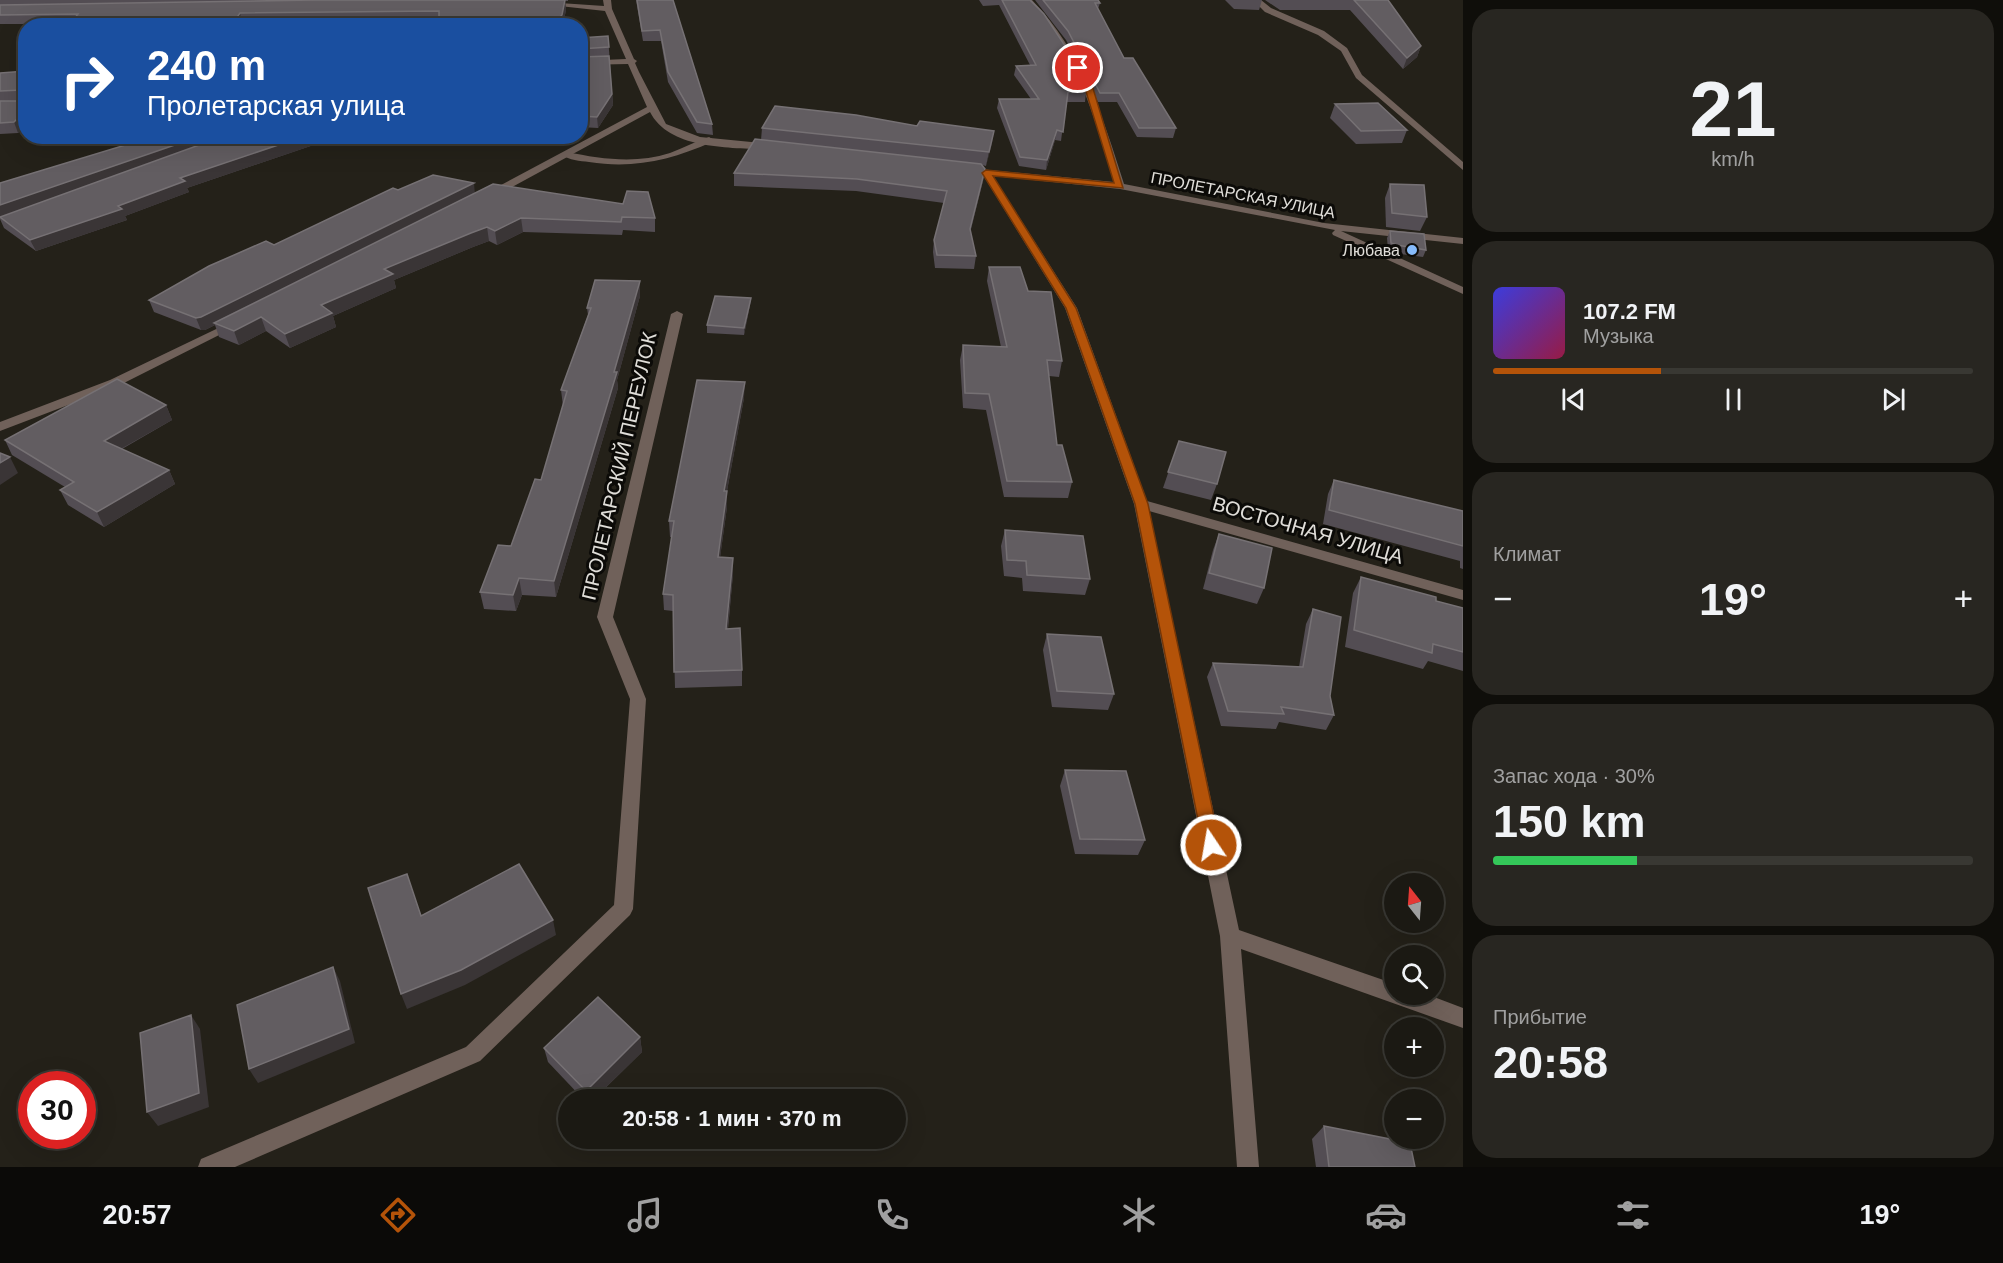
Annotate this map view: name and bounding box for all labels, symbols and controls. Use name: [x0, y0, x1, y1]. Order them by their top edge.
icon: right: [48, 42, 126, 120]
text: 240 m: [147, 42, 266, 89]
pin: [1052, 42, 1103, 93]
icon: arrive: [1061, 51, 1094, 84]
text: 21: [1690, 65, 1776, 153]
text: Пролетарская улица: [147, 91, 405, 121]
text: km/h: [1711, 148, 1755, 170]
street label: ПРОЛЕТАРСКАЯ УЛИЦА: [1149, 169, 1337, 221]
place label: Любава: [1343, 242, 1400, 259]
marker: Любава: [1405, 243, 1419, 257]
text: 107.2 FM: [1583, 299, 1676, 324]
text: Музыка: [1583, 325, 1654, 347]
street label: ПРОЛЕТАРСКИЙ ПЕРЕУЛОК: [576, 329, 661, 602]
icon: previous: [1557, 383, 1590, 416]
icon: pause: [1717, 383, 1750, 416]
icon: next: [1877, 383, 1910, 416]
street label: ВОСТОЧНАЯ УЛИЦА: [1210, 492, 1406, 568]
text: Климат: [1493, 543, 1561, 565]
text: 19°: [1699, 574, 1767, 625]
text: −: [1493, 580, 1512, 617]
text: +: [1954, 580, 1973, 617]
text: Запас хода · 30%: [1493, 765, 1655, 787]
text: 150 km: [1493, 796, 1646, 847]
position arrow: [1179, 813, 1243, 877]
north arrow: [1384, 873, 1444, 933]
map controls: [1384, 873, 1444, 1149]
button: search: [1384, 945, 1444, 1005]
text: Прибытие: [1493, 1006, 1587, 1028]
button: +: [1384, 1017, 1444, 1077]
text: 20:58: [1493, 1037, 1608, 1088]
speed limit sign: 30: [18, 1071, 96, 1149]
button: −: [1384, 1089, 1444, 1149]
text: 20:58 · 1 мин · 370 m: [622, 1106, 842, 1131]
icon: directions: [377, 1194, 419, 1236]
icon: music: [624, 1194, 666, 1236]
icon: phone: [871, 1194, 913, 1236]
icon: climate: [1118, 1194, 1160, 1236]
icon: car: [1365, 1194, 1407, 1236]
icon: filters: [1612, 1194, 1654, 1236]
text: 20:57: [103, 1200, 172, 1230]
text: 19°: [1860, 1200, 1900, 1230]

